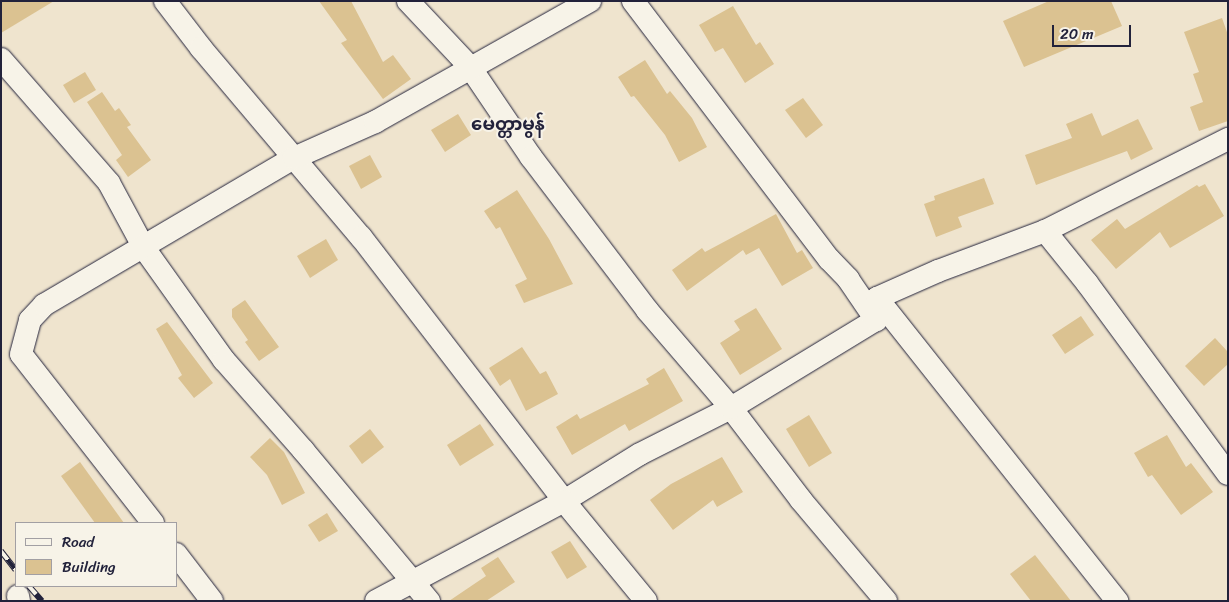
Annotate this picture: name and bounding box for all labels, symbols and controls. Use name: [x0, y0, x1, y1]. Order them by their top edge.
scale bar: [1054, 15, 1133, 47]
text: 20 m: [1060, 21, 1094, 47]
district label: မေတ္တာမွန်: [471, 113, 545, 135]
legend: [15, 522, 178, 587]
text: Road: [62, 529, 94, 555]
text: Building: [62, 554, 116, 580]

